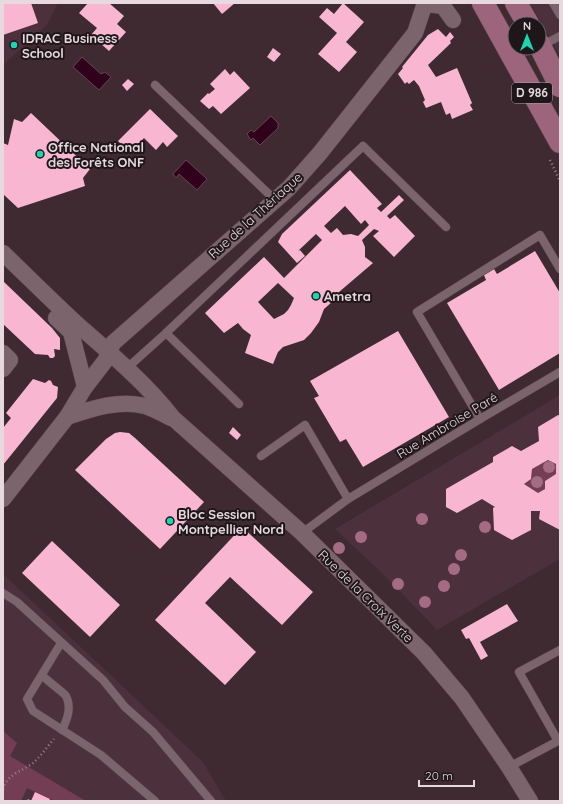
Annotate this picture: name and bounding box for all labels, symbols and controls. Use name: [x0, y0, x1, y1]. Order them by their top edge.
north arrow: [507, 16, 547, 56]
text: N: [523, 19, 531, 33]
place label: IDRAC Business School: [22, 30, 117, 61]
marker: IDRAC Business School: [9, 40, 19, 50]
road number: D 986: [512, 83, 552, 103]
place label: Office National des Forêts ONF: [48, 139, 144, 170]
marker: Office National des Forêts ONF: [35, 149, 45, 159]
street label: Rue de la Thériaque: [205, 169, 305, 261]
place label: Ametra: [324, 288, 371, 304]
marker: Ametra: [311, 291, 321, 301]
street label: Rue Ambroise Paré: [394, 389, 500, 461]
place label: Bloc Session Montpellier Nord: [178, 506, 284, 537]
marker: Bloc Session Montpellier Nord: [165, 516, 175, 526]
street label: Rue de la Croix Verte: [315, 546, 417, 646]
scale bar: [419, 762, 474, 788]
text: 20 m: [425, 768, 453, 783]

